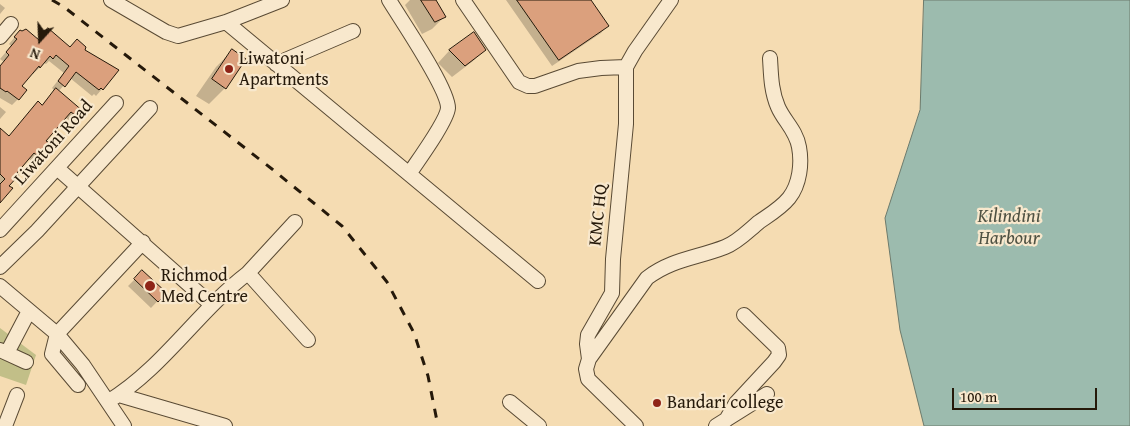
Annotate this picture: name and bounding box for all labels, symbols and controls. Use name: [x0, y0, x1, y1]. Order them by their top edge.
north arrow: [15, 15, 65, 65]
text: N: [27, 43, 43, 65]
place label: Liwatoni Apartments: [239, 48, 329, 90]
marker: Liwatoni Apartments: [223, 63, 235, 75]
street label: Liwatoni Road: [10, 96, 98, 190]
street label: KMC HQ: [585, 183, 613, 247]
water label: Kilindini Harbour: [977, 206, 1041, 250]
place label: Richmod Med Centre: [161, 265, 248, 308]
marker: Richmod Med Centre: [143, 279, 157, 293]
scale bar: [955, 378, 1100, 410]
text: 100 m: [960, 386, 997, 407]
place label: Bandari college: [667, 392, 783, 414]
marker: Bandari college: [651, 397, 663, 409]

